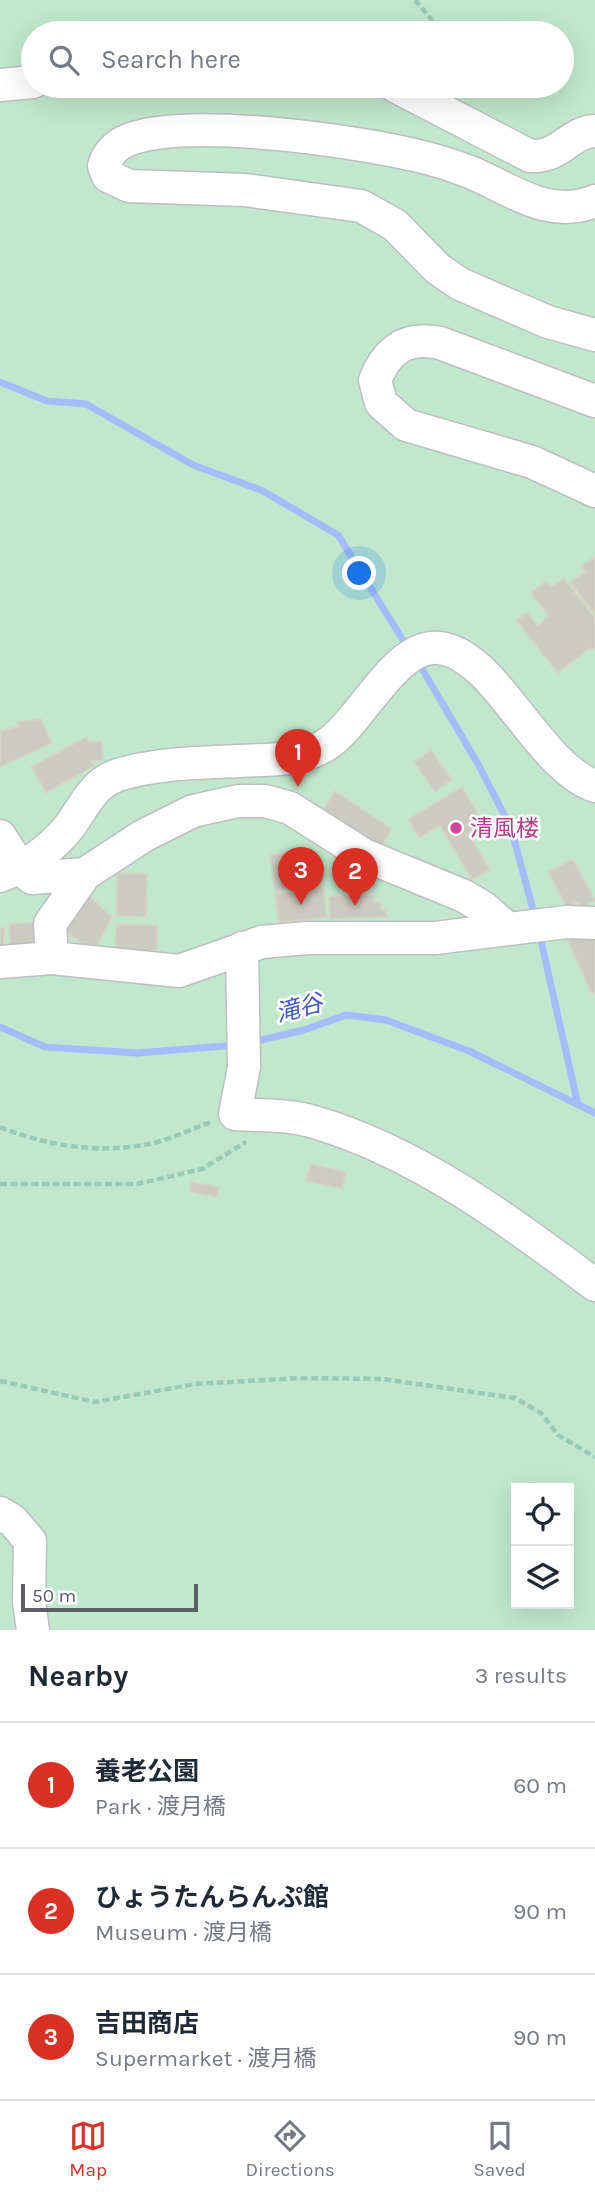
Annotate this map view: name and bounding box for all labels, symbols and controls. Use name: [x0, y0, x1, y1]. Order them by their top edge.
search box: [21, 21, 574, 98]
icon: search: [45, 41, 83, 79]
text: Search here: [101, 44, 241, 75]
your location: [342, 556, 376, 590]
pin: 1: [275, 729, 321, 787]
place label: 清風楼: [470, 815, 539, 842]
marker: 清風楼: [448, 820, 464, 836]
pin: 3: [278, 847, 324, 905]
pin: 2: [332, 848, 378, 906]
water label: 滝谷: [272, 988, 328, 1028]
map controls: [511, 1483, 574, 1609]
button: locate: [511, 1483, 574, 1546]
button: layers: [511, 1546, 574, 1609]
scale bar: [21, 1581, 198, 1613]
text: 50 m: [32, 1585, 76, 1607]
text: Nearby: [28, 1658, 128, 1694]
text: 3 results: [475, 1662, 567, 1689]
text: 養老公園: [95, 1756, 199, 1787]
text: 1: [47, 1772, 55, 1799]
text: 60 m: [513, 1772, 567, 1799]
text: Park · 渡月橋: [95, 1793, 226, 1820]
text: ひょうたんらんぷ館: [95, 1882, 329, 1913]
text: 2: [44, 1898, 58, 1925]
text: 90 m: [513, 1898, 567, 1925]
text: Museum · 渡月橋: [95, 1919, 272, 1946]
text: 吉田商店: [95, 2008, 199, 2039]
text: 3: [44, 2024, 58, 2051]
text: 90 m: [513, 2024, 567, 2051]
text: Supermarket · 渡月橋: [95, 2045, 316, 2072]
tab: Map: [69, 2117, 107, 2181]
tab: Directions: [246, 2117, 335, 2181]
tab: Saved: [473, 2117, 526, 2181]

